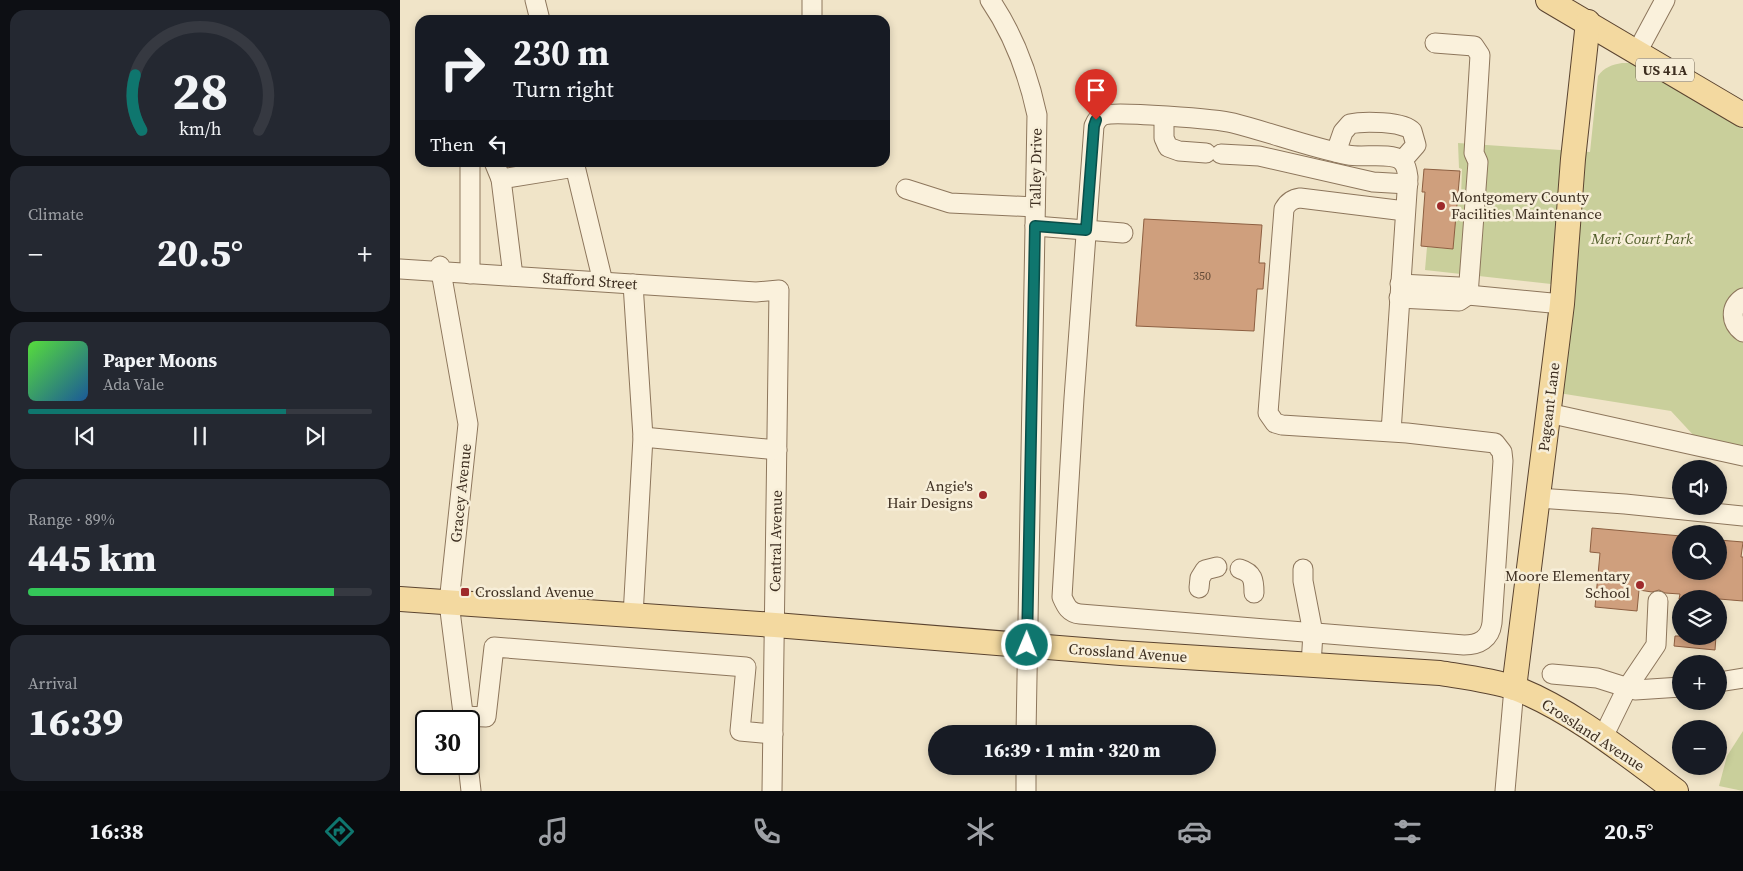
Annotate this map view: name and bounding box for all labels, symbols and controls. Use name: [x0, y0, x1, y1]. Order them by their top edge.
text: 230 m: [513, 29, 609, 77]
icon: right: [430, 35, 495, 100]
text: 28: [172, 55, 228, 126]
road number: US 41A: [1636, 58, 1694, 82]
pin: [1075, 69, 1117, 120]
text: Turn right: [513, 74, 614, 104]
icon: arrive: [1082, 76, 1110, 104]
text: km/h: [179, 116, 222, 141]
street label: Talley Drive: [1024, 128, 1047, 208]
icon: left: [484, 130, 512, 158]
text: Then: [430, 131, 474, 157]
place label: Montgomery County Facilities Maintenance: [1451, 186, 1602, 224]
marker: Montgomery County Facilities Maintenance: [1435, 200, 1447, 212]
text: Climate: [28, 203, 84, 225]
text: 20.5°: [157, 227, 243, 279]
park label: Meri Court Park: [1590, 228, 1694, 249]
text: −: [28, 235, 43, 273]
text: +: [357, 235, 372, 273]
street label: Stafford Street: [542, 267, 638, 294]
house number: 350: [1193, 268, 1211, 284]
text: Paper Moons: [103, 347, 217, 373]
street label: Pageant Lane: [1533, 361, 1564, 453]
text: Ada Vale: [103, 373, 164, 395]
icon: previous: [71, 422, 99, 450]
icon: pause: [186, 422, 214, 450]
icon: next: [301, 422, 329, 450]
street label: Gracey Avenue: [445, 442, 476, 543]
map controls: [1672, 460, 1727, 775]
button: sound: [1672, 460, 1727, 515]
place label: Angie's Hair Designs: [887, 475, 973, 513]
street label: Central Avenue: [764, 489, 787, 592]
marker: Angie's Hair Designs: [977, 489, 989, 501]
text: Range · 89%: [28, 508, 115, 530]
button: search: [1672, 525, 1727, 580]
text: 445 km: [28, 532, 156, 584]
place label: Moore Elementary School: [1505, 565, 1631, 603]
marker: Moore Elementary School: [1634, 579, 1646, 591]
place label: Crossland Avenue: [475, 581, 594, 602]
marker: Crossland Avenue: [459, 586, 471, 598]
button: layers: [1672, 590, 1727, 645]
position arrow: [1000, 618, 1052, 670]
street label: Crossland Avenue: [1068, 638, 1188, 667]
button: +: [1672, 655, 1727, 710]
text: Arrival: [28, 672, 77, 694]
street label: Crossland Avenue: [1538, 693, 1649, 776]
text: 16:39: [28, 696, 123, 748]
speed limit sign: 30: [415, 710, 480, 775]
button: −: [1672, 720, 1727, 775]
text: 16:39 · 1 min · 320 m: [983, 737, 1161, 763]
icon: directions: [322, 814, 357, 849]
icon: music: [536, 814, 571, 849]
icon: phone: [749, 814, 784, 849]
icon: climate: [963, 814, 998, 849]
icon: car: [1177, 814, 1212, 849]
icon: filters: [1390, 814, 1425, 849]
text: 16:38: [89, 816, 144, 846]
text: 20.5°: [1604, 816, 1654, 846]

